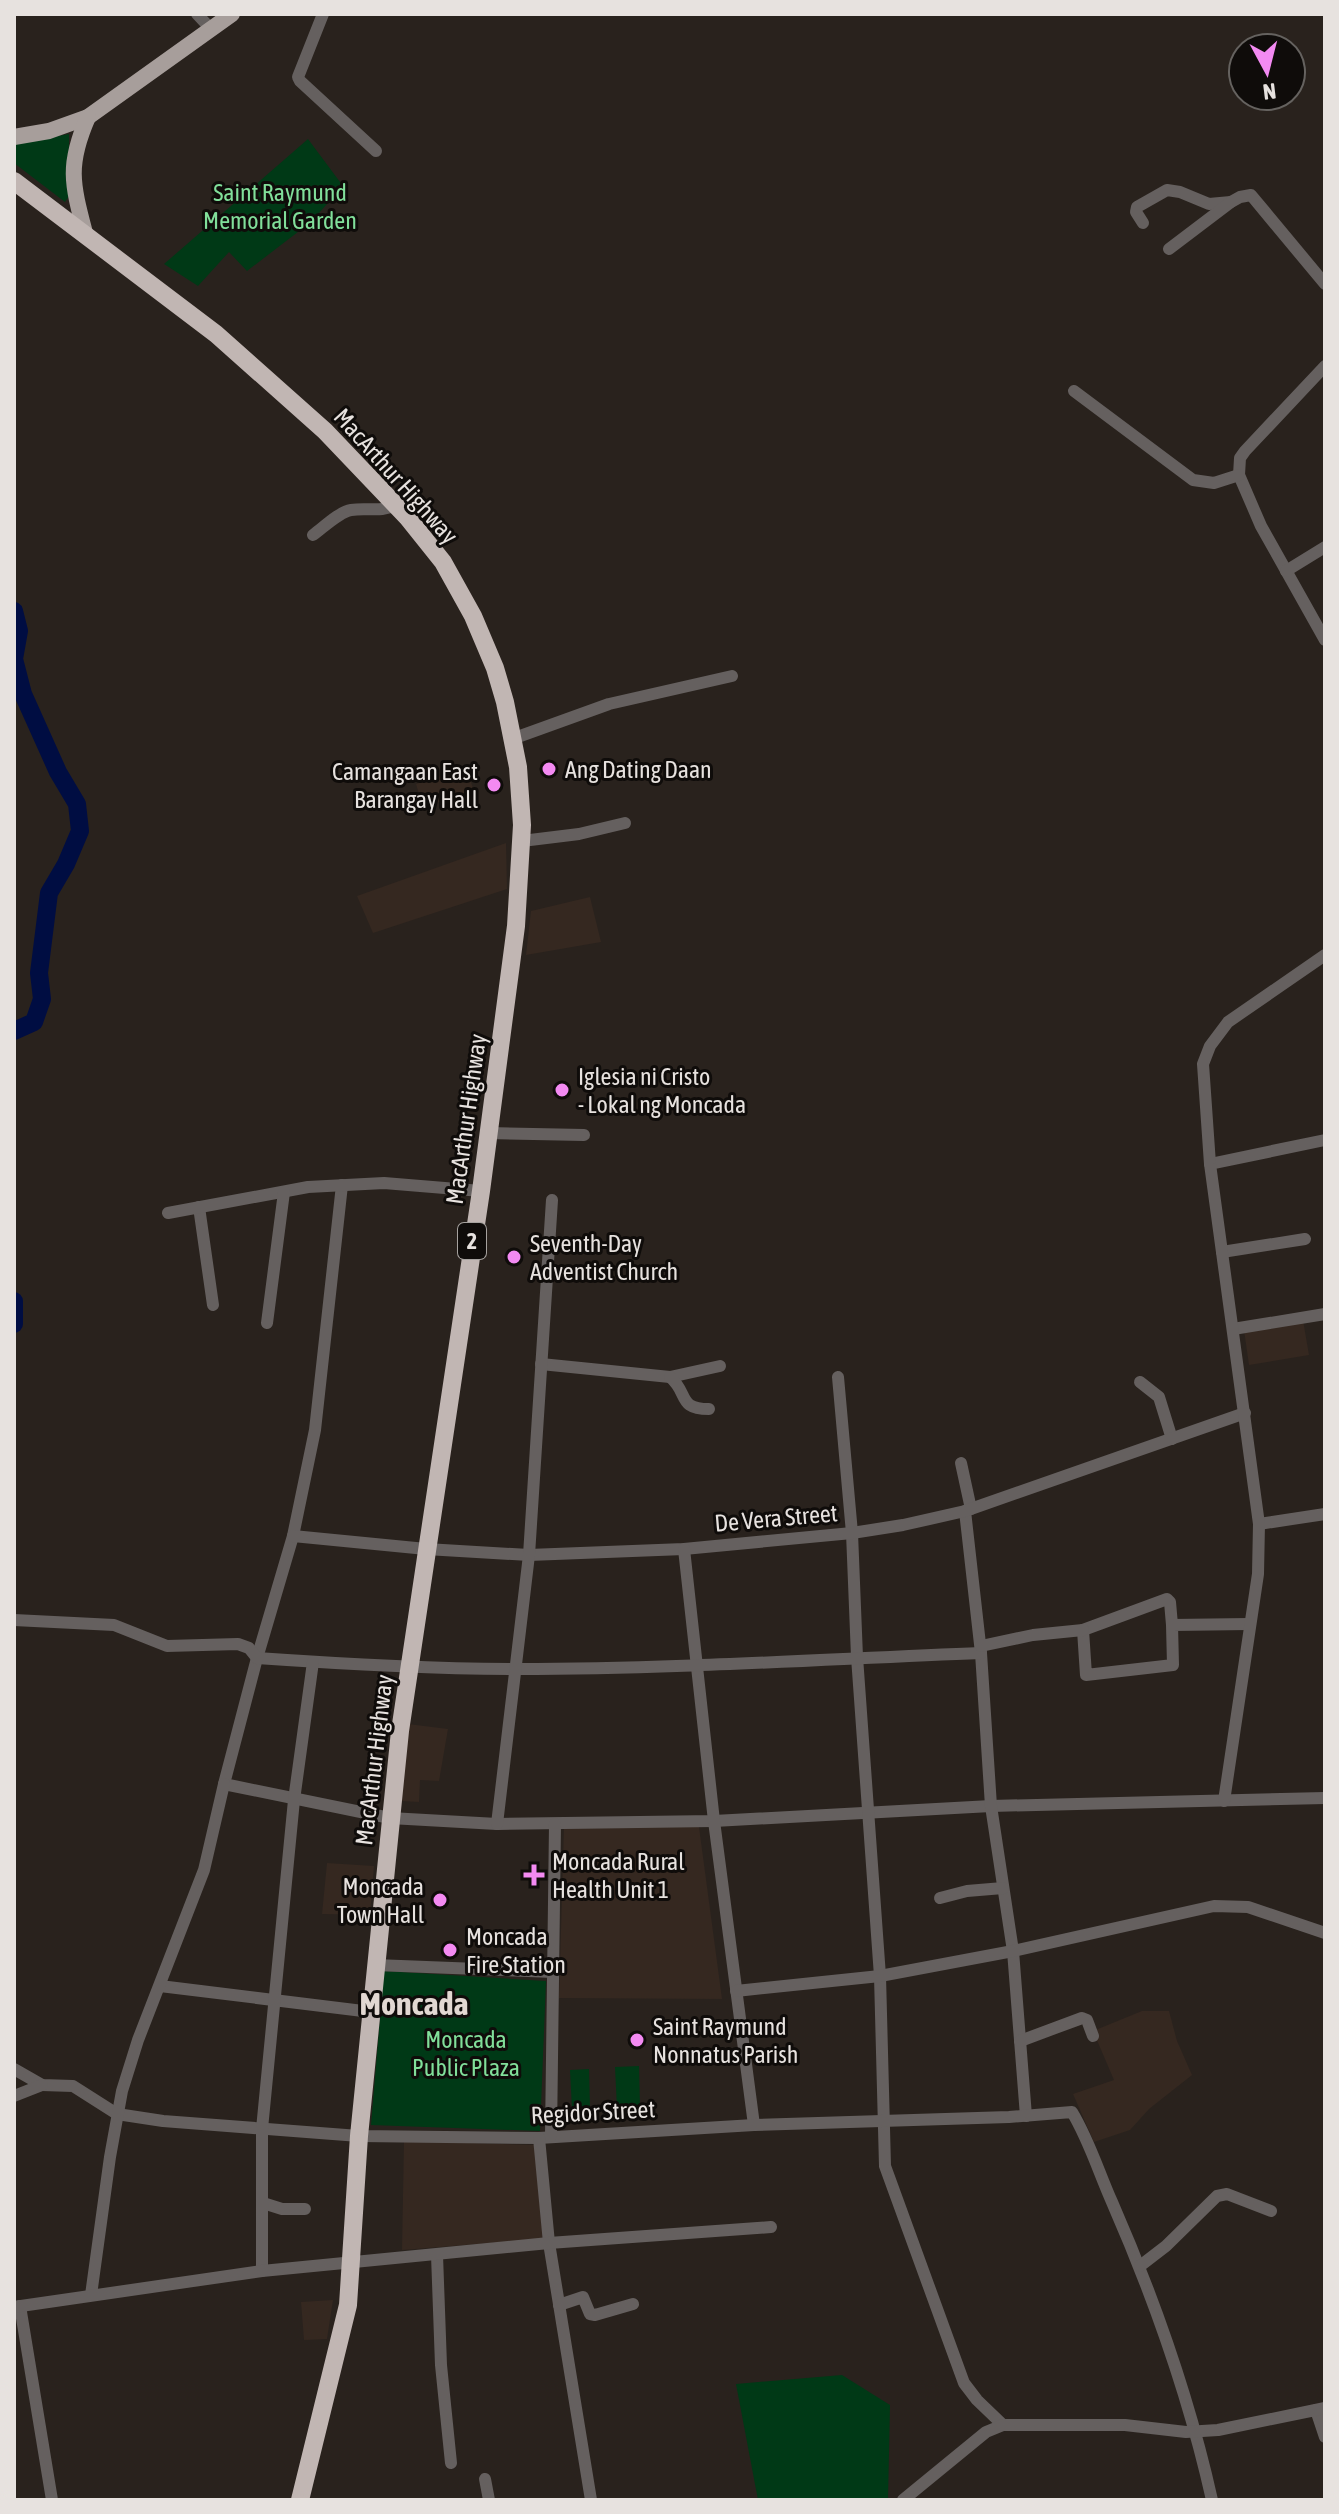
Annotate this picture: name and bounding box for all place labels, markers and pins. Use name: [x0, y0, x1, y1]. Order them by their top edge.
place label: Ang Dating Daan: [565, 756, 712, 783]
place label: Camangaan East Barangay Hall: [332, 758, 479, 813]
marker: Ang Dating Daan: [540, 760, 558, 778]
marker: Camangaan East Barangay Hall: [485, 776, 503, 794]
place label: Iglesia ni Cristo - Lokal ng Moncada: [578, 1063, 746, 1118]
marker: Iglesia ni Cristo - Lokal ng Moncada: [553, 1081, 571, 1099]
place label: Seventh-Day Adventist Church: [530, 1230, 678, 1285]
marker: Seventh-Day Adventist Church: [505, 1248, 523, 1266]
place label: Moncada Rural Health Unit 1: [552, 1848, 685, 1903]
marker: Moncada Rural Health Unit 1: [523, 1864, 545, 1886]
place label: Moncada Town Hall: [337, 1873, 425, 1928]
marker: Moncada Town Hall: [431, 1891, 449, 1909]
place label: Moncada Fire Station: [466, 1923, 566, 1978]
marker: Moncada Fire Station: [441, 1941, 459, 1959]
place label: Saint Raymund Nonnatus Parish: [653, 2013, 798, 2068]
marker: Saint Raymund Nonnatus Parish: [628, 2031, 646, 2049]

